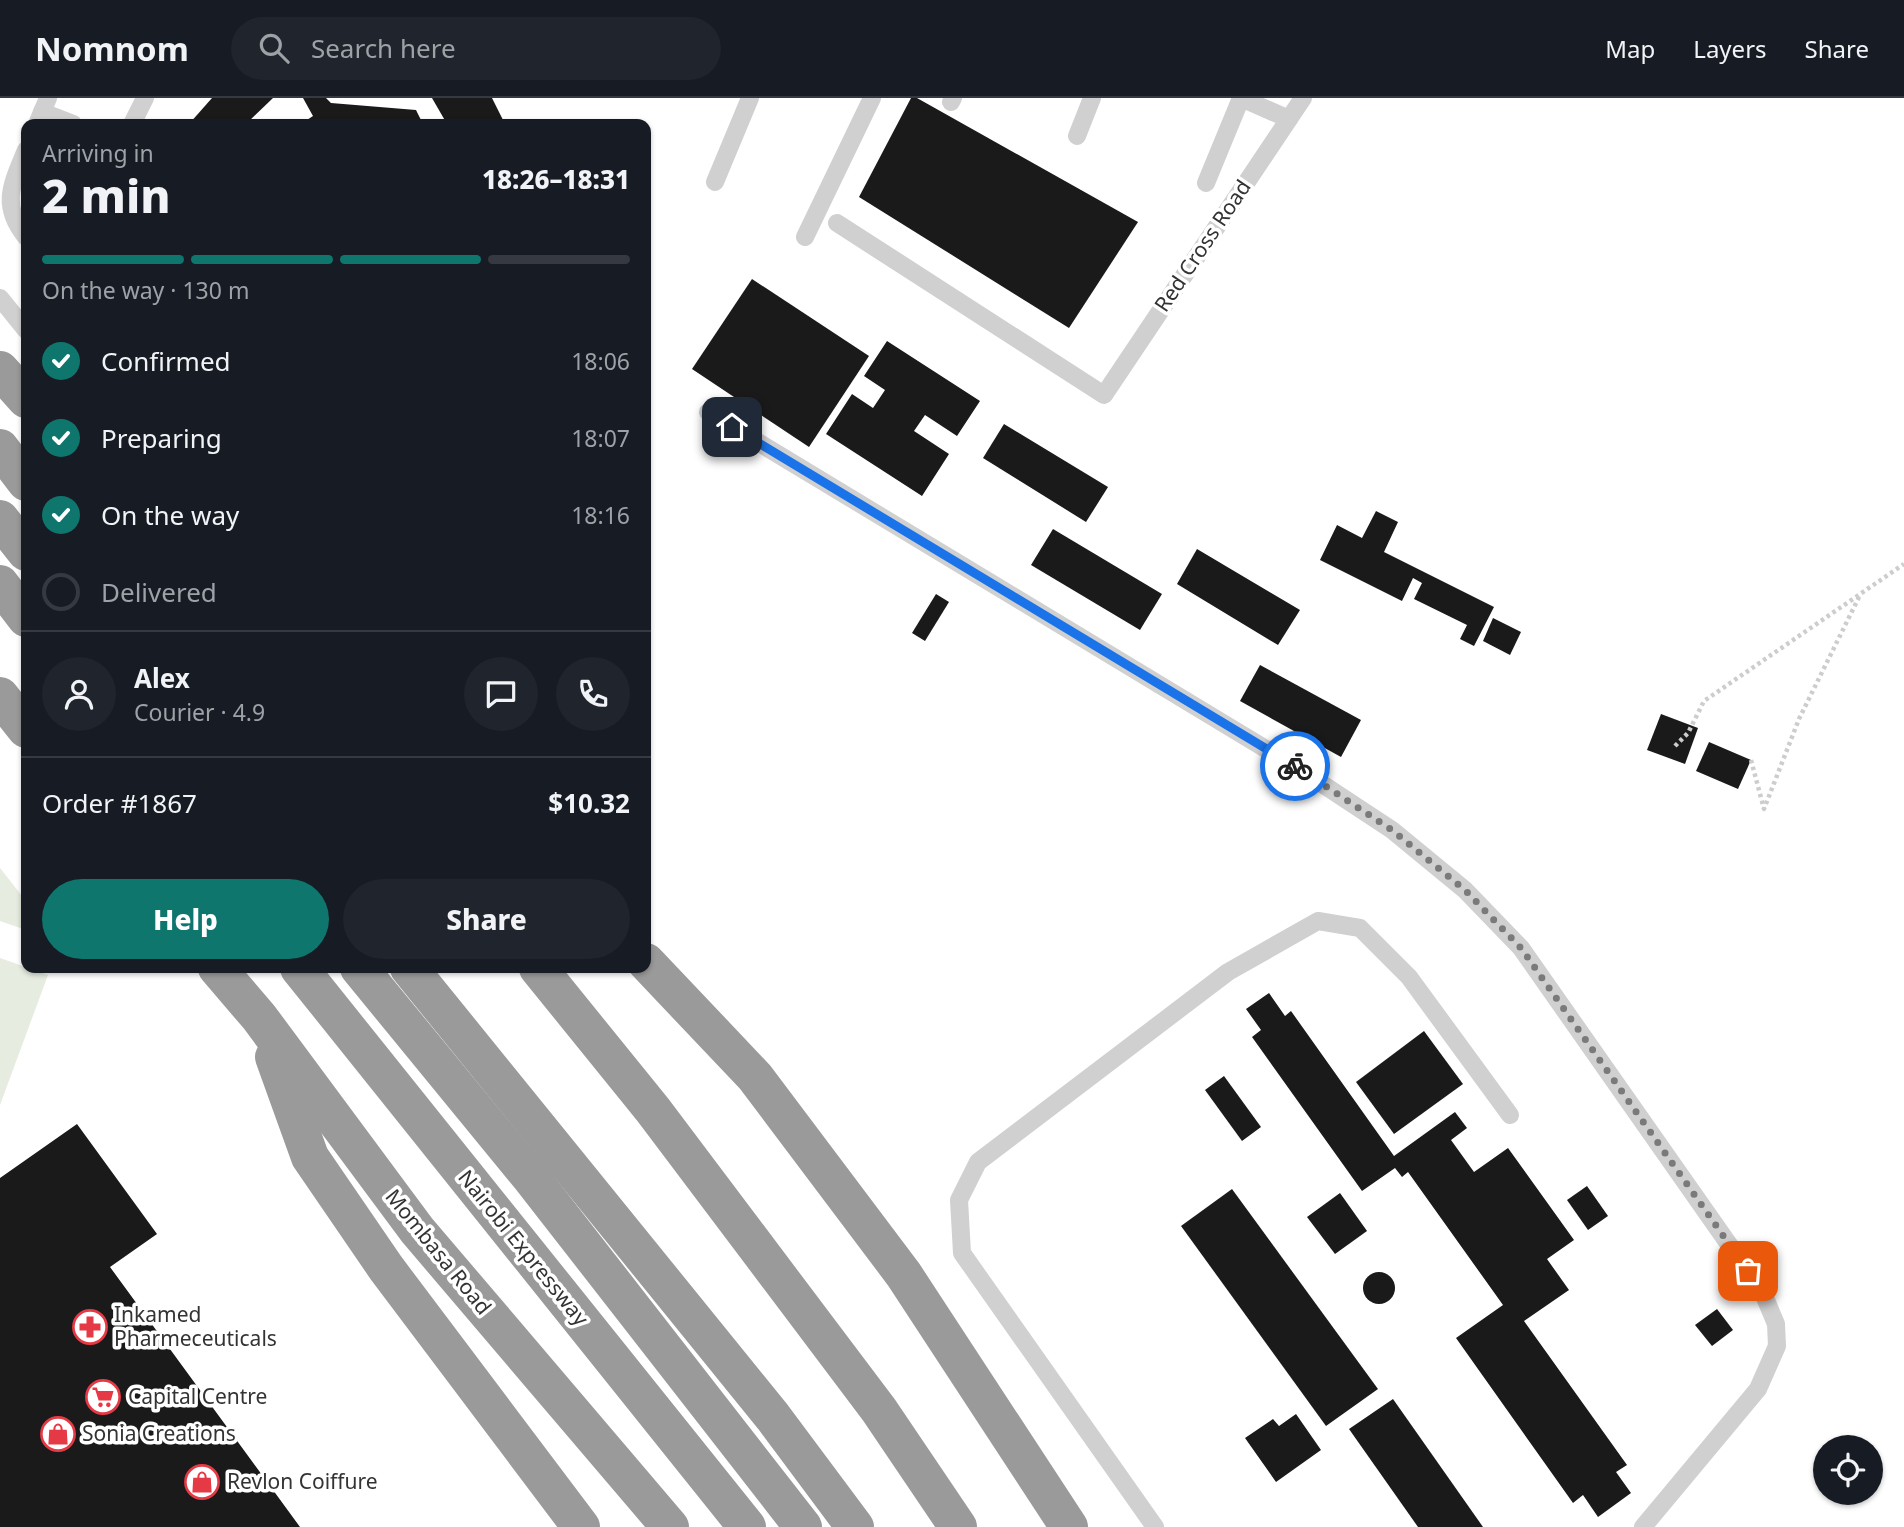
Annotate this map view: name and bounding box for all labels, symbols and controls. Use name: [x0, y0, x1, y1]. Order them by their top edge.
search box: [231, 17, 721, 80]
text: Nomnom: [35, 26, 189, 71]
icon: search: [255, 29, 293, 67]
text: Search here: [311, 30, 456, 66]
text: Map: [1605, 32, 1655, 65]
text: Layers: [1693, 32, 1767, 65]
text: Share: [1805, 32, 1869, 65]
text: Arriving in: [42, 137, 154, 169]
text: 18:26–18:31: [482, 161, 630, 197]
text: 2 min: [42, 164, 171, 226]
street label: Red Cross Road: [1148, 174, 1257, 317]
text: On the way · 130 m: [42, 274, 249, 306]
icon: check: [42, 342, 80, 380]
text: Confirmed: [101, 343, 231, 379]
text: 18:06: [571, 345, 630, 377]
pin: [702, 397, 762, 457]
icon: home: [713, 408, 751, 446]
icon: check: [42, 419, 80, 457]
text: Preparing: [101, 420, 222, 456]
text: 18:07: [571, 422, 630, 454]
icon: check: [42, 496, 80, 534]
text: On the way: [101, 497, 239, 533]
text: 18:16: [571, 499, 630, 531]
text: Delivered: [101, 574, 217, 610]
button: person: [42, 657, 116, 731]
button: chat: [464, 657, 538, 731]
button: phone: [556, 657, 630, 731]
text: Alex: [134, 660, 190, 696]
text: Courier · 4.9: [134, 696, 265, 728]
courier: [1260, 731, 1330, 801]
icon: bike: [1276, 747, 1314, 785]
text: Order #1867: [42, 785, 197, 821]
text: $10.32: [548, 785, 630, 821]
button: Help: [42, 879, 329, 959]
button: Share: [343, 879, 630, 959]
street label: Nairobi Expressway: [452, 1164, 596, 1331]
street label: Mombasa Road: [379, 1183, 498, 1320]
pin: [1718, 1241, 1778, 1301]
icon: bag: [1729, 1252, 1767, 1290]
place label: Inkamed Pharmeceuticals: [114, 1300, 277, 1352]
pharmacy icon: Inkamed Pharmeceuticals: [71, 1308, 109, 1346]
supermarket icon: Capital Centre: [84, 1378, 122, 1416]
place label: Capital Centre: [128, 1382, 267, 1410]
shop icon: Sonia Creations: [39, 1415, 77, 1453]
place label: Sonia Creations: [82, 1419, 236, 1447]
map controls: [1813, 1435, 1883, 1505]
button: locate: [1813, 1435, 1883, 1505]
shop icon: Revlon Coiffure: [183, 1463, 221, 1501]
place label: Revlon Coiffure: [227, 1467, 378, 1495]

